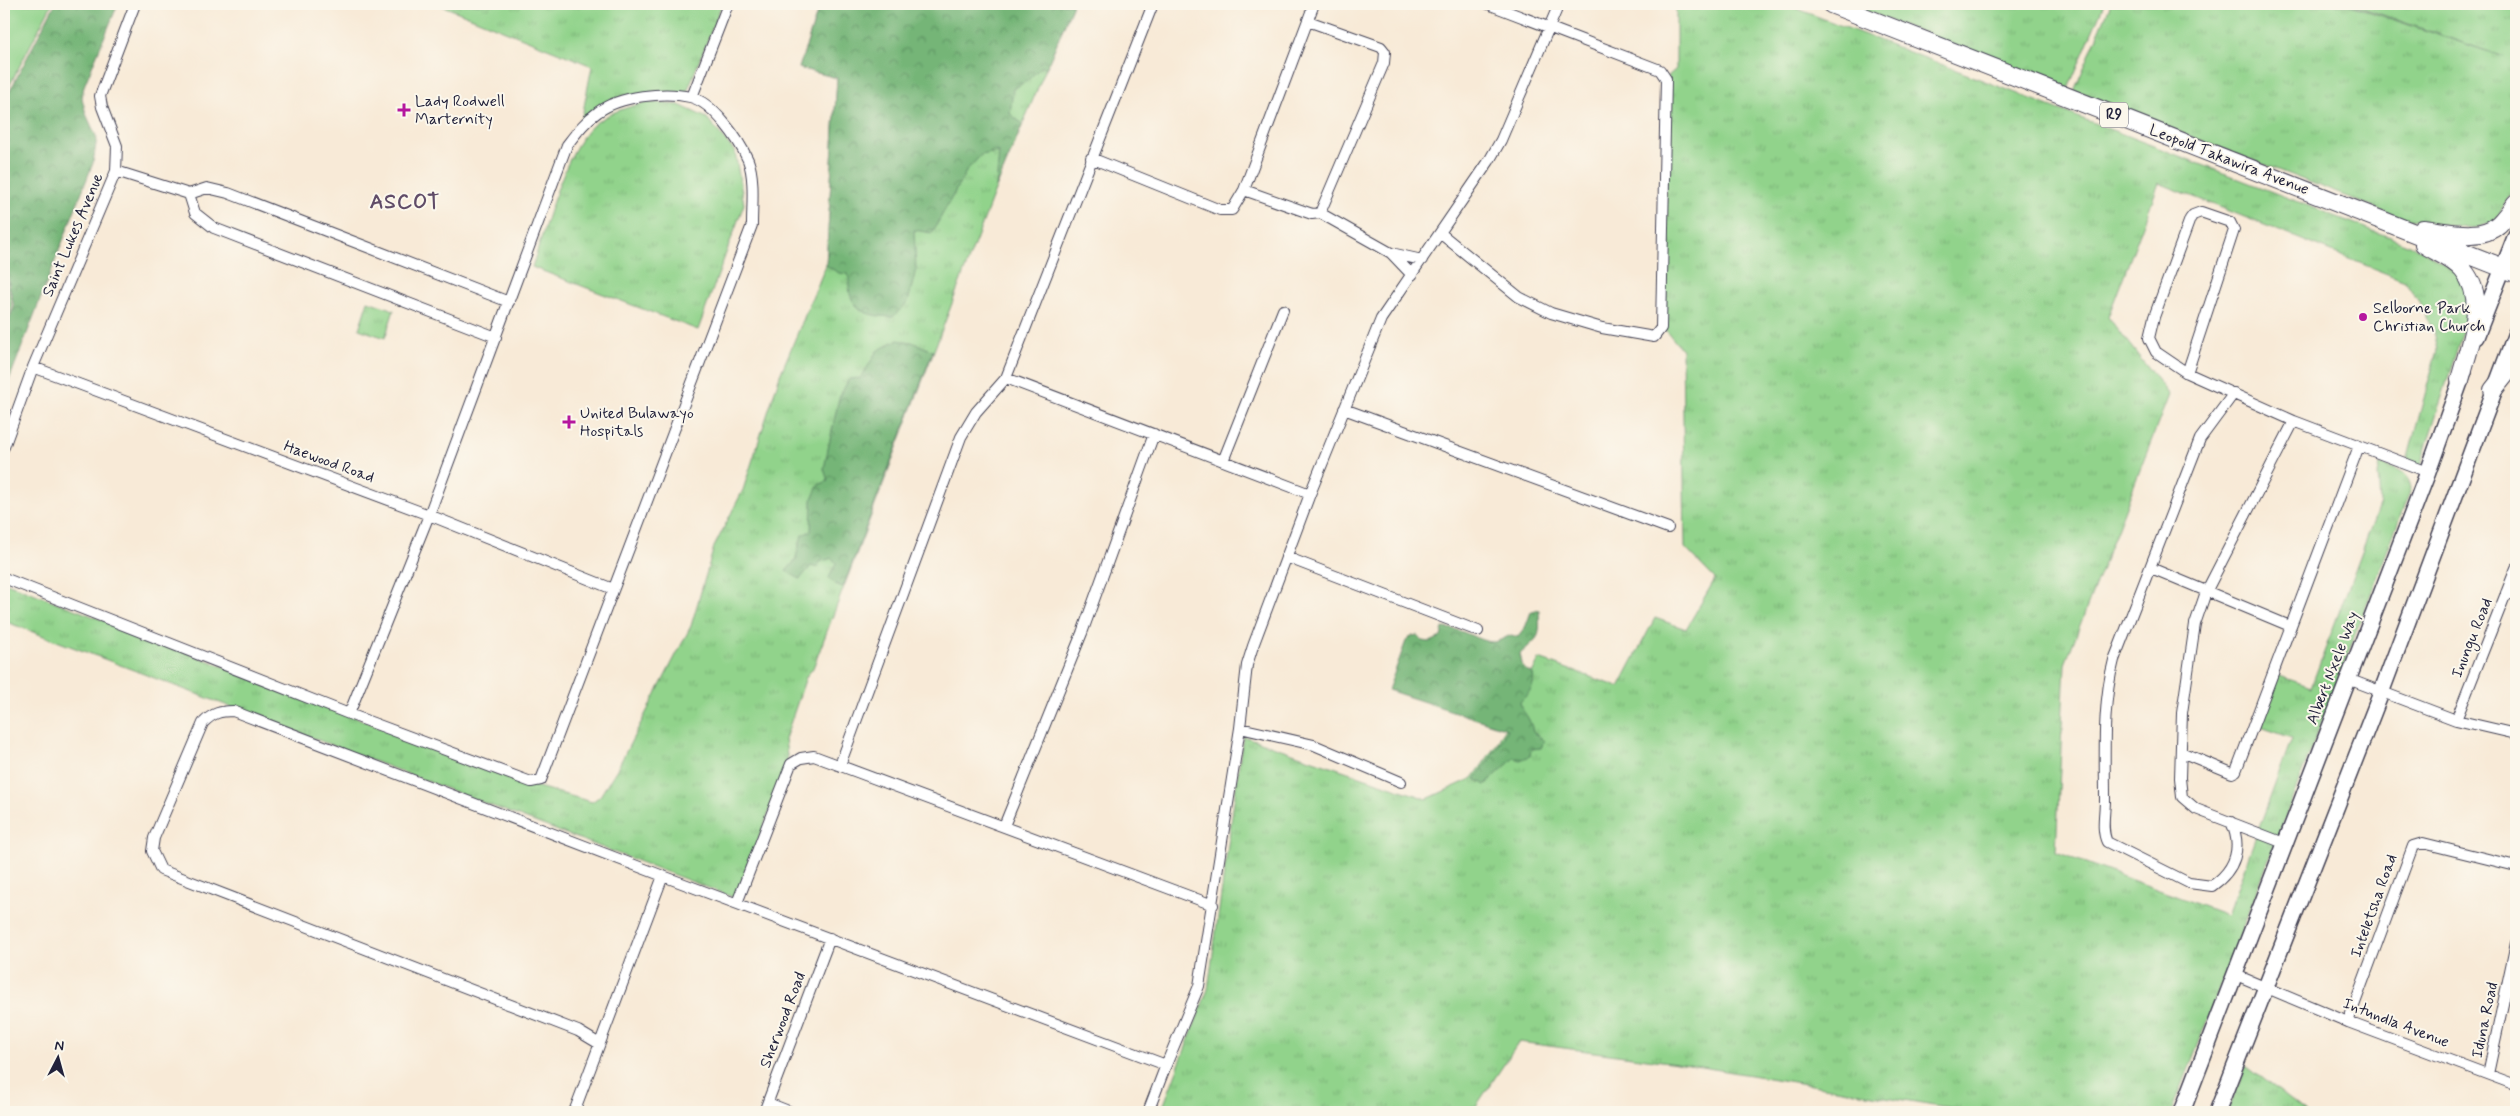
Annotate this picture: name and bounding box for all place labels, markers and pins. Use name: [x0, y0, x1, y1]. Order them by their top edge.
place label: Lady Rodwell Marternity: [415, 91, 505, 130]
marker: Lady Rodwell Marternity: [397, 103, 411, 117]
place label: Selborne Park Christian Church: [2373, 298, 2485, 337]
marker: Selborne Park Christian Church: [2357, 311, 2369, 323]
place label: United Bulawayo Hospitals: [580, 403, 694, 442]
marker: United Bulawayo Hospitals: [562, 415, 576, 429]

